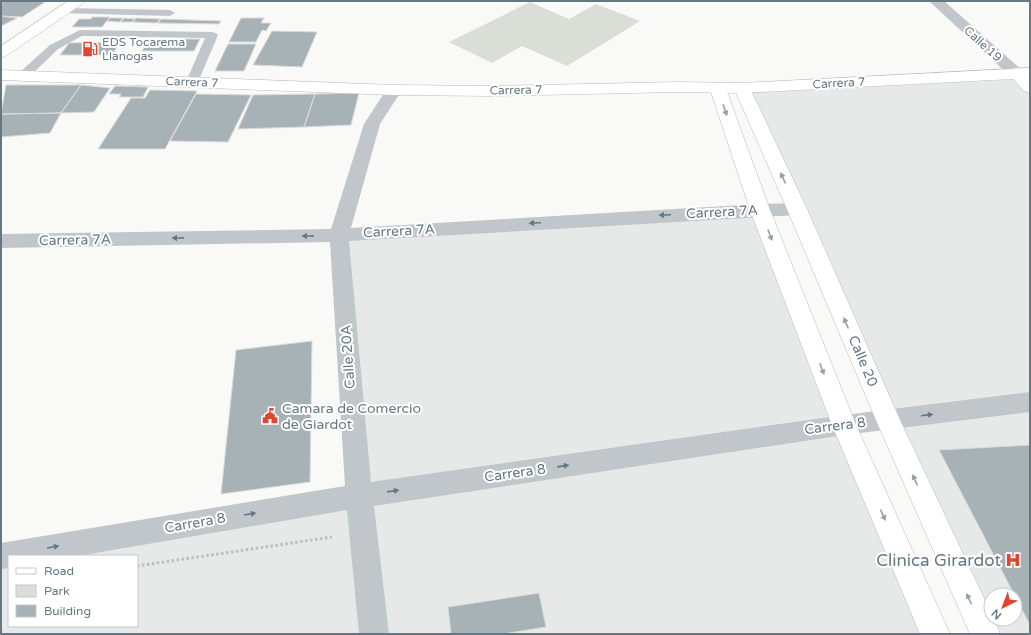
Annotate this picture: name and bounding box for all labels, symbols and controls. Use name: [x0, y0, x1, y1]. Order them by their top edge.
street label: Calle 19: [961, 23, 1005, 65]
place label: EDS Tocarema Llanogas: [102, 35, 185, 63]
fuel station icon: EDS Tocarema Llanogas: [81, 40, 99, 58]
street label: Carrera 7: [165, 74, 219, 90]
street label: Carrera 7: [812, 75, 866, 91]
street label: Carrera 7: [489, 83, 543, 97]
one-way arrow: [723, 105, 729, 117]
one-way arrow: [780, 172, 786, 184]
street label: Carrera 7A: [686, 202, 758, 222]
one-way arrow: [659, 212, 671, 219]
one-way arrow: [529, 220, 541, 227]
street label: Carrera 7A: [363, 221, 435, 241]
one-way arrow: [767, 229, 773, 241]
street label: Carrera 7A: [39, 231, 111, 249]
one-way arrow: [301, 233, 314, 239]
one-way arrow: [171, 235, 184, 241]
one-way arrow: [843, 317, 849, 328]
street label: Calle 20A: [337, 324, 359, 390]
street label: Calle 20: [845, 333, 881, 389]
one-way arrow: [820, 363, 826, 375]
place label: Camara de Comercio de Giardot: [282, 400, 421, 433]
public building icon: Camara de Comercio de Giardot: [261, 407, 279, 425]
one-way arrow: [920, 412, 933, 418]
street label: Carrera 8: [803, 414, 867, 438]
street label: Carrera 8: [483, 460, 547, 486]
one-way arrow: [557, 463, 569, 469]
one-way arrow: [912, 475, 918, 486]
one-way arrow: [386, 488, 399, 494]
street label: Carrera 8: [163, 509, 227, 537]
one-way arrow: [880, 509, 886, 520]
one-way arrow: [244, 511, 257, 517]
one-way arrow: [47, 544, 59, 550]
place label: Clinica Girardot: [876, 550, 1001, 571]
hospital icon: Clinica Girardot: [1004, 551, 1022, 569]
legend: [8, 555, 138, 627]
text: Road: [44, 564, 74, 578]
text: Park: [44, 584, 70, 598]
north arrow: [983, 587, 1023, 627]
one-way arrow: [966, 593, 972, 604]
text: Building: [44, 604, 91, 618]
text: N: [989, 606, 1004, 622]

